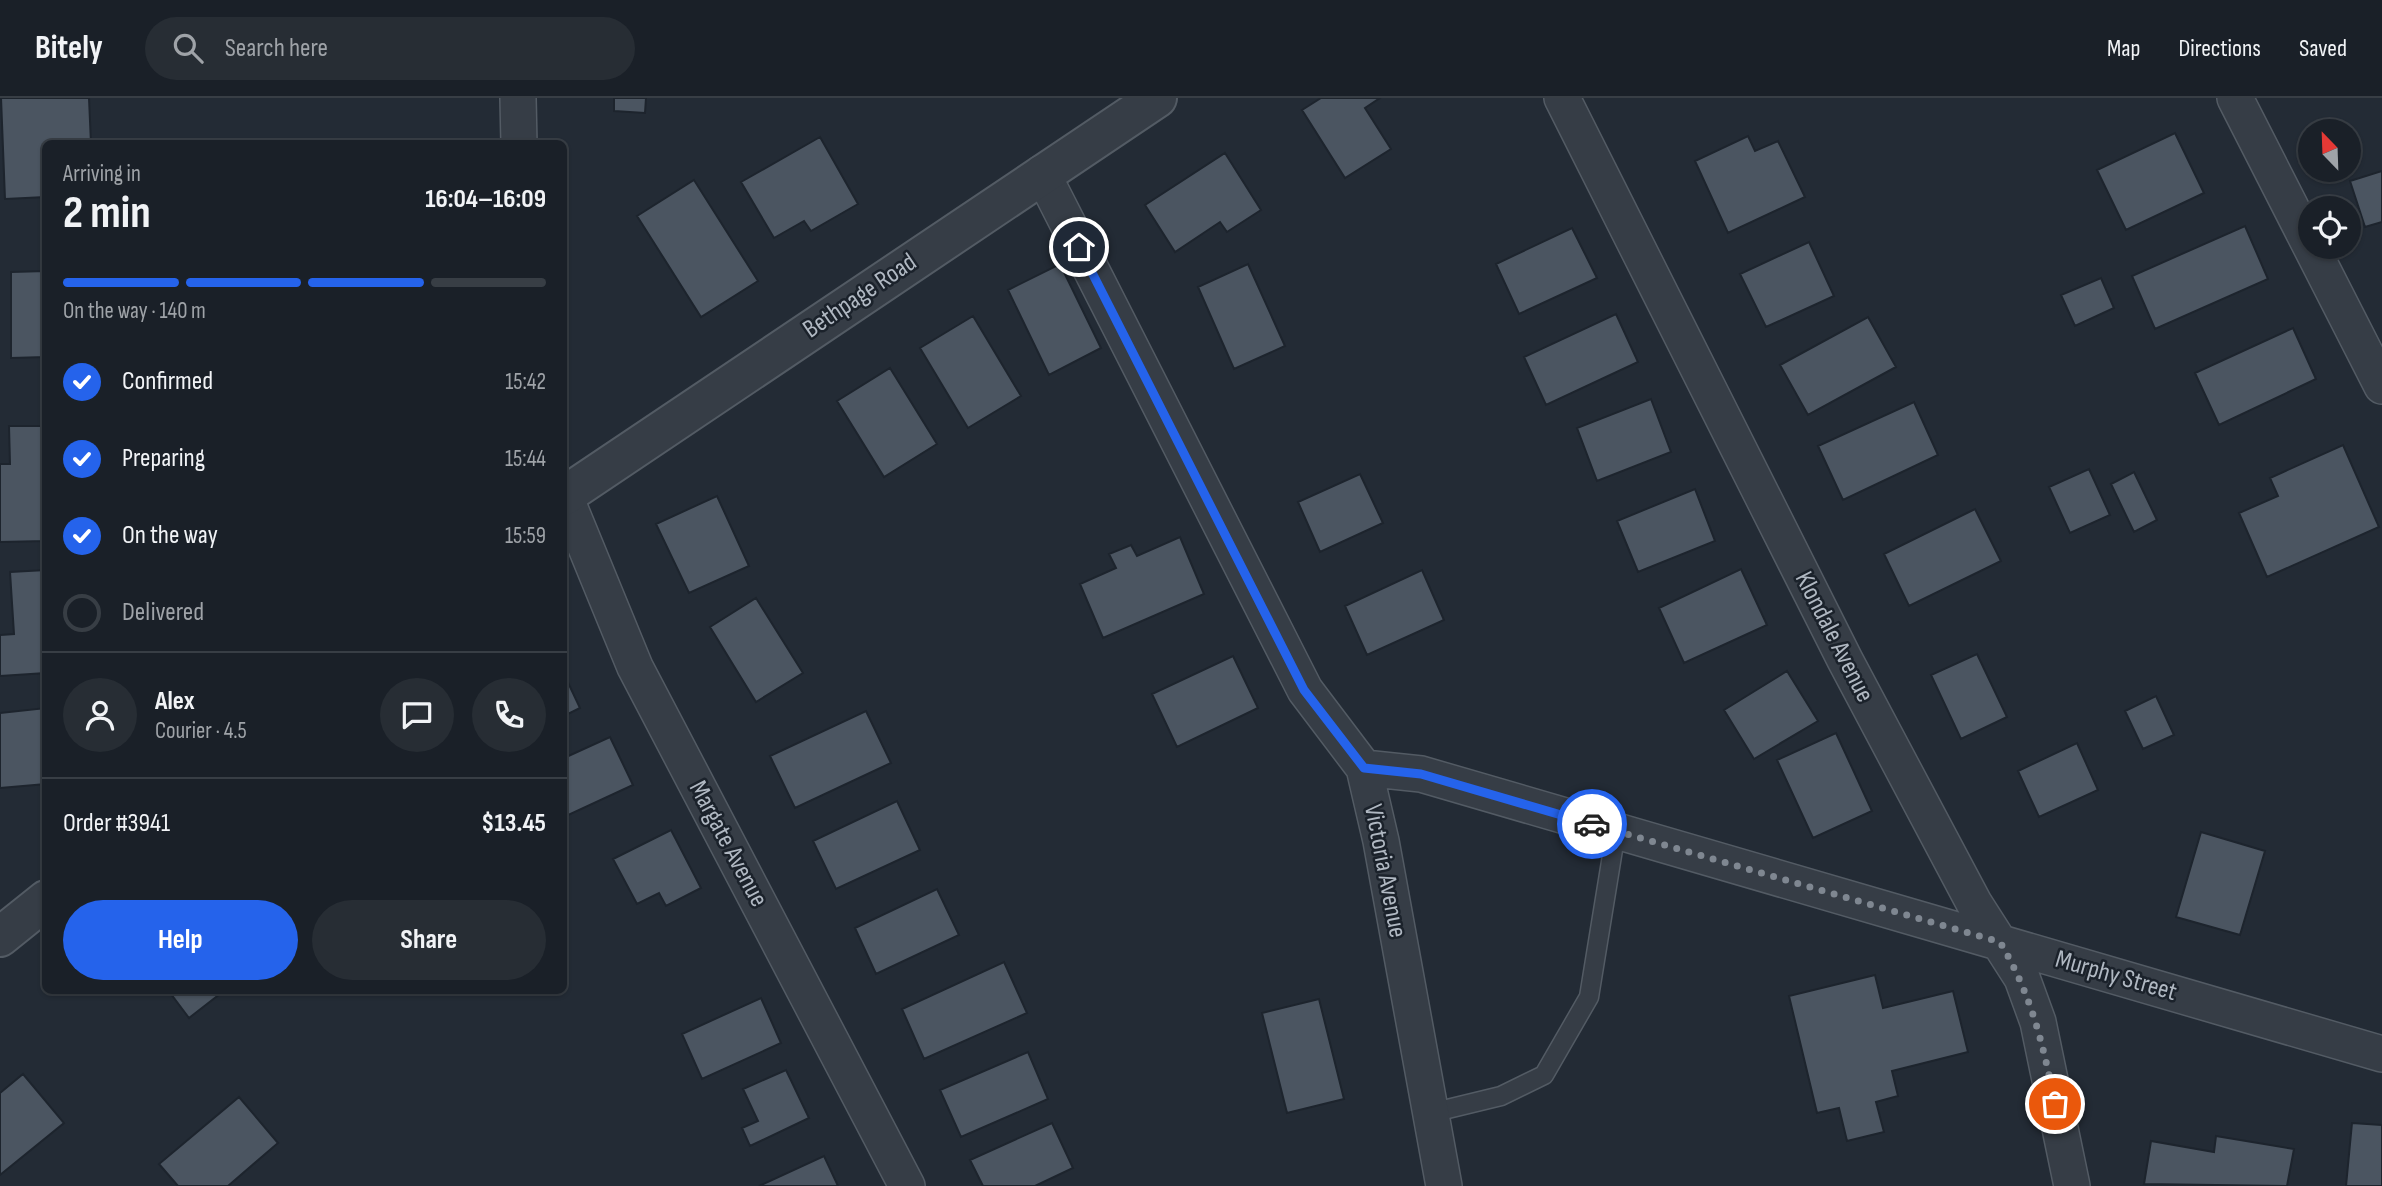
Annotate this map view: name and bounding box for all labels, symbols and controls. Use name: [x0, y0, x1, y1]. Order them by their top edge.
search box: [145, 17, 635, 80]
text: Bitely: [35, 28, 103, 68]
icon: search: [169, 29, 207, 67]
text: Search here: [225, 33, 328, 64]
text: Map: [2107, 34, 2140, 63]
text: Directions: [2178, 34, 2261, 63]
text: Saved: [2299, 34, 2347, 63]
north arrow: [2298, 119, 2361, 182]
map controls: [2298, 119, 2361, 259]
text: Arriving in: [63, 160, 141, 188]
text: 16:04–16:09: [425, 184, 546, 215]
text: 2 min: [63, 186, 151, 241]
button: locate: [2298, 196, 2361, 259]
pin: [1049, 217, 1109, 277]
icon: home: [1060, 228, 1098, 266]
street label: Bethpage Road: [797, 247, 923, 345]
text: On the way · 140 m: [63, 297, 206, 325]
icon: check: [63, 363, 101, 401]
text: Confirmed: [122, 366, 213, 397]
text: 15:42: [505, 368, 546, 396]
icon: check: [63, 440, 101, 478]
text: Preparing: [122, 443, 205, 474]
text: 15:44: [505, 445, 546, 473]
icon: check: [63, 517, 101, 555]
text: On the way: [122, 520, 218, 551]
text: 15:59: [505, 522, 546, 550]
street label: Klondale Avenue: [1788, 567, 1880, 707]
text: Delivered: [122, 597, 204, 628]
button: person: [63, 678, 137, 752]
button: chat: [380, 678, 454, 752]
button: phone: [472, 678, 546, 752]
text: Alex: [155, 686, 195, 717]
text: Courier · 4.5: [155, 717, 247, 745]
street label: Margate Avenue: [682, 776, 774, 912]
courier: [1557, 789, 1627, 859]
street label: Victoria Avenue: [1357, 802, 1413, 940]
icon: car: [1573, 805, 1611, 843]
text: Order #3941: [63, 808, 170, 839]
text: $13.45: [481, 808, 546, 839]
button: Help: [63, 900, 298, 980]
button: Share: [312, 900, 546, 980]
street label: Murphy Street: [2052, 944, 2180, 1008]
pin: [2025, 1074, 2085, 1134]
icon: bag: [2036, 1085, 2074, 1123]

